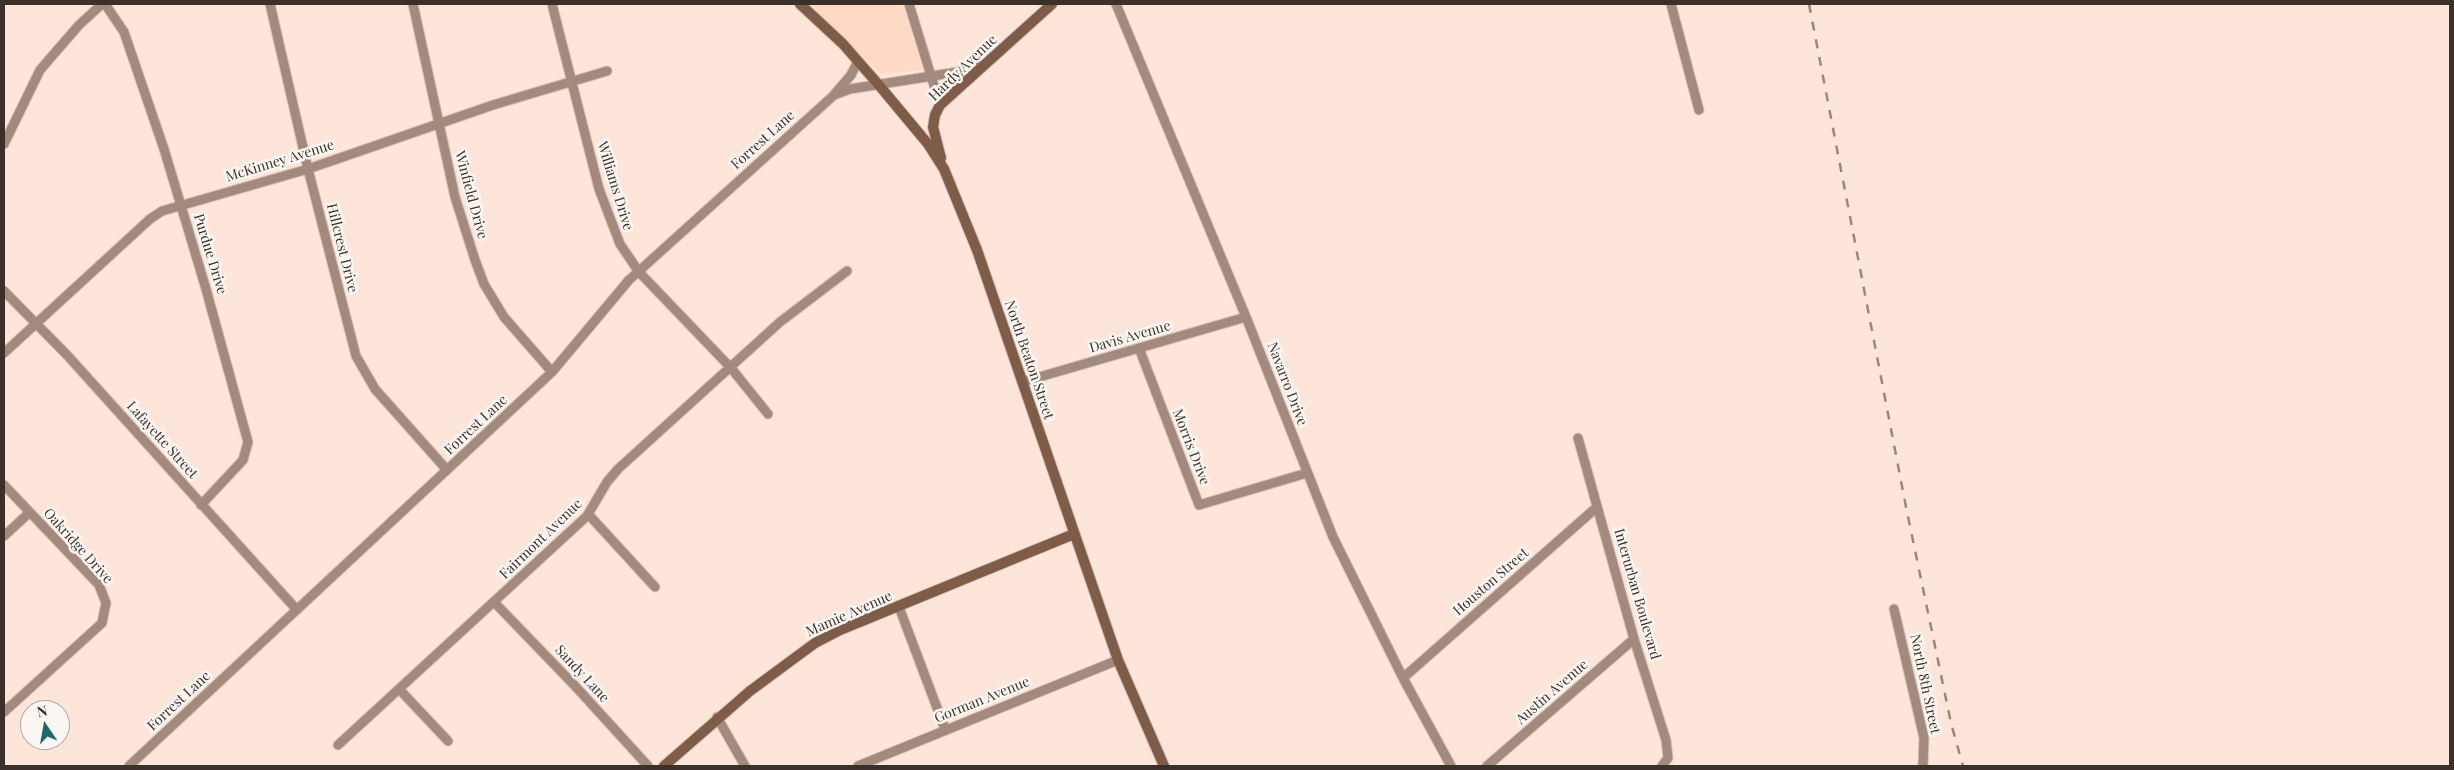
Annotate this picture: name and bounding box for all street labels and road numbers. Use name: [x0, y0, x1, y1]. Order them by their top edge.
street label: Hardy Avenue: [925, 31, 1001, 105]
street label: Forrest Lane: [728, 107, 798, 173]
street label: McKinney Avenue: [224, 137, 336, 185]
street label: Williams Drive: [594, 140, 636, 232]
street label: Winfield Drive: [451, 149, 491, 241]
street label: Hillcrest Drive: [323, 202, 361, 294]
street label: Purdue Drive: [190, 212, 230, 296]
street label: North Beaton Street: [1001, 298, 1057, 422]
street label: Davis Avenue: [1087, 317, 1173, 357]
street label: Navarro Drive: [1263, 340, 1311, 428]
street label: Forrest Lane: [441, 392, 511, 458]
street label: Lafayette Street: [123, 398, 201, 482]
street label: Morris Drive: [1169, 407, 1213, 487]
street label: Fairmont Avenue: [496, 495, 586, 583]
street label: Oakridge Drive: [40, 505, 116, 587]
street label: Interurban Boulevard: [1610, 527, 1664, 661]
street label: Houston Street: [1450, 545, 1532, 619]
street label: Mamie Avenue: [803, 588, 895, 640]
street label: North 8th Street: [1906, 632, 1944, 736]
street label: Sandy Lane: [551, 642, 613, 706]
street label: Austin Avenue: [1513, 656, 1591, 728]
street label: Forrest Lane: [144, 668, 214, 734]
street label: Gorman Avenue: [932, 673, 1032, 727]

